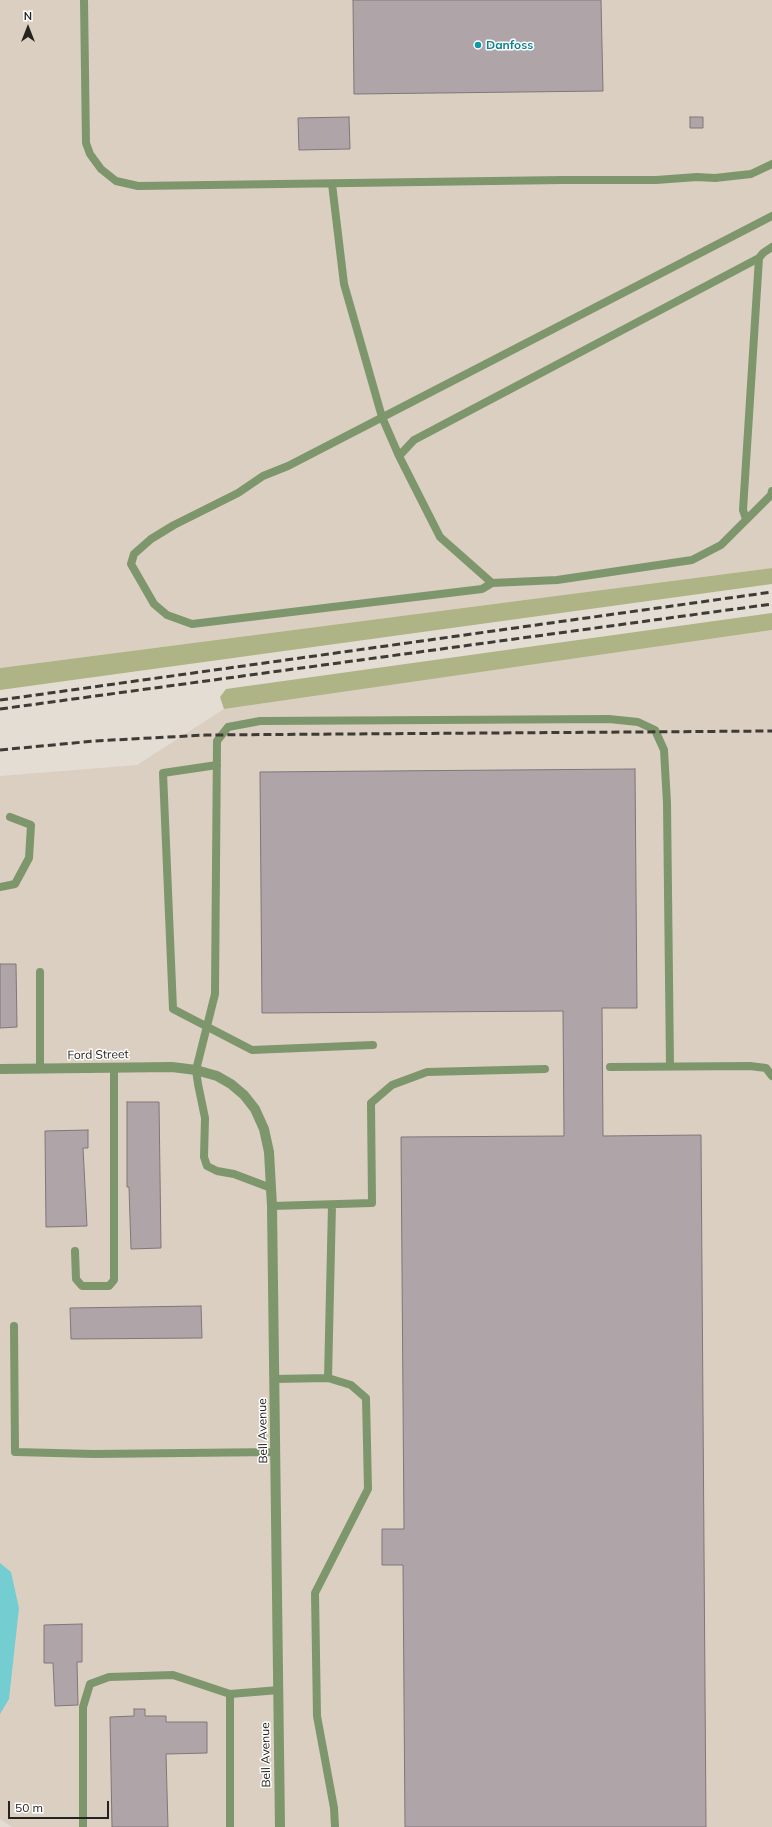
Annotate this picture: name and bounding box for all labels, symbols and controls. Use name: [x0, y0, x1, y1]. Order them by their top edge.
north arrow: [8, 8, 48, 48]
text: N: [24, 9, 32, 23]
place label: Danfoss: [486, 38, 533, 52]
marker: Danfoss: [473, 40, 483, 50]
street label: Ford Street: [67, 1047, 129, 1063]
street label: Bell Avenue: [255, 1398, 271, 1464]
street label: Bell Avenue: [258, 1722, 274, 1788]
scale bar: [10, 1793, 111, 1819]
text: 50 m: [15, 1800, 43, 1815]

